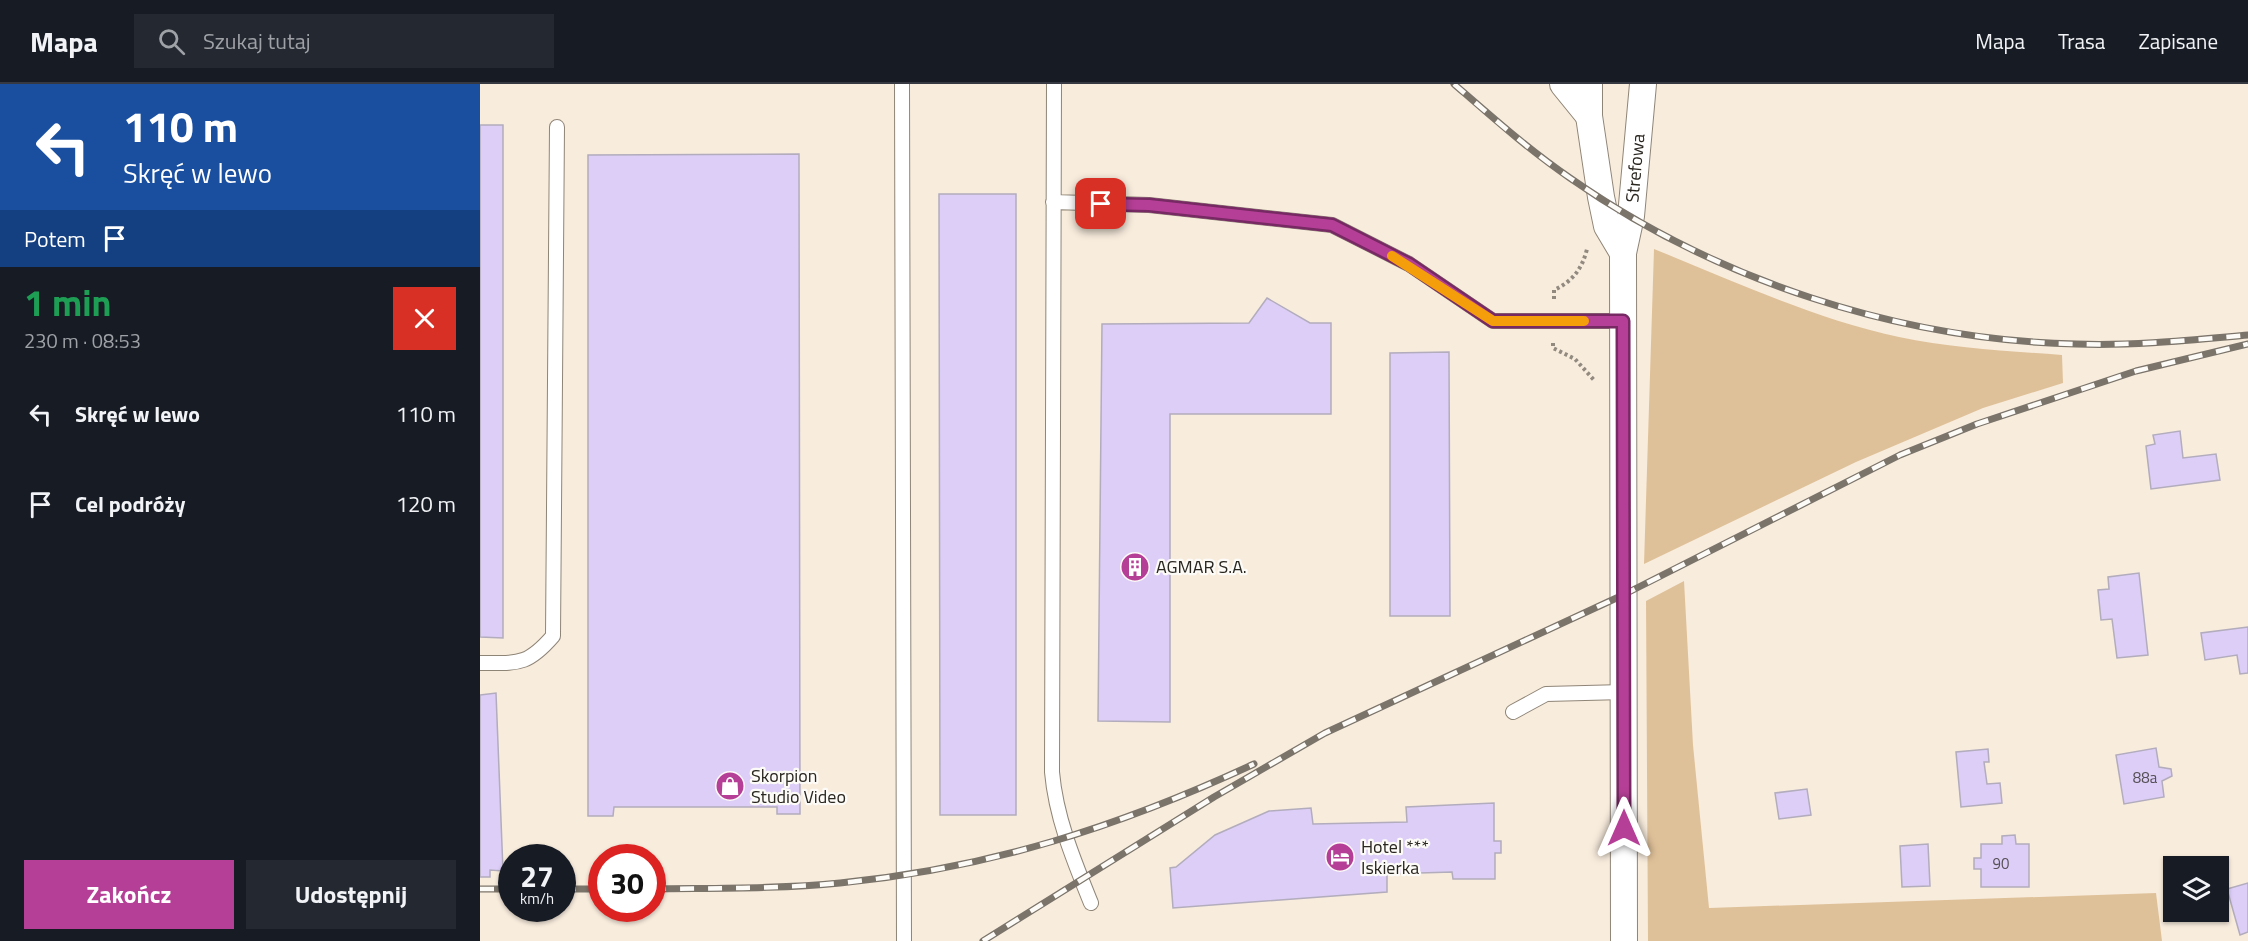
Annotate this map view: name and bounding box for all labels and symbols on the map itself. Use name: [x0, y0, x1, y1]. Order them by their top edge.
street label: Strefowa: [1618, 132, 1651, 204]
pin: [1075, 178, 1126, 229]
building icon: AGMAR S.A.: [1119, 551, 1151, 583]
place label: AGMAR S.A.: [1156, 553, 1247, 580]
place label: Skorpion Studio Video: [751, 762, 846, 810]
house number: 88a: [2133, 766, 2158, 789]
shop icon: Skorpion Studio Video: [714, 770, 746, 802]
position arrow: [1592, 796, 1656, 860]
place label: Hotel *** Iskierka: [1361, 833, 1429, 881]
hotel icon: Hotel *** Iskierka: [1324, 841, 1356, 873]
speed limit sign: 30: [588, 844, 666, 922]
house number: 90: [1993, 852, 2009, 875]

